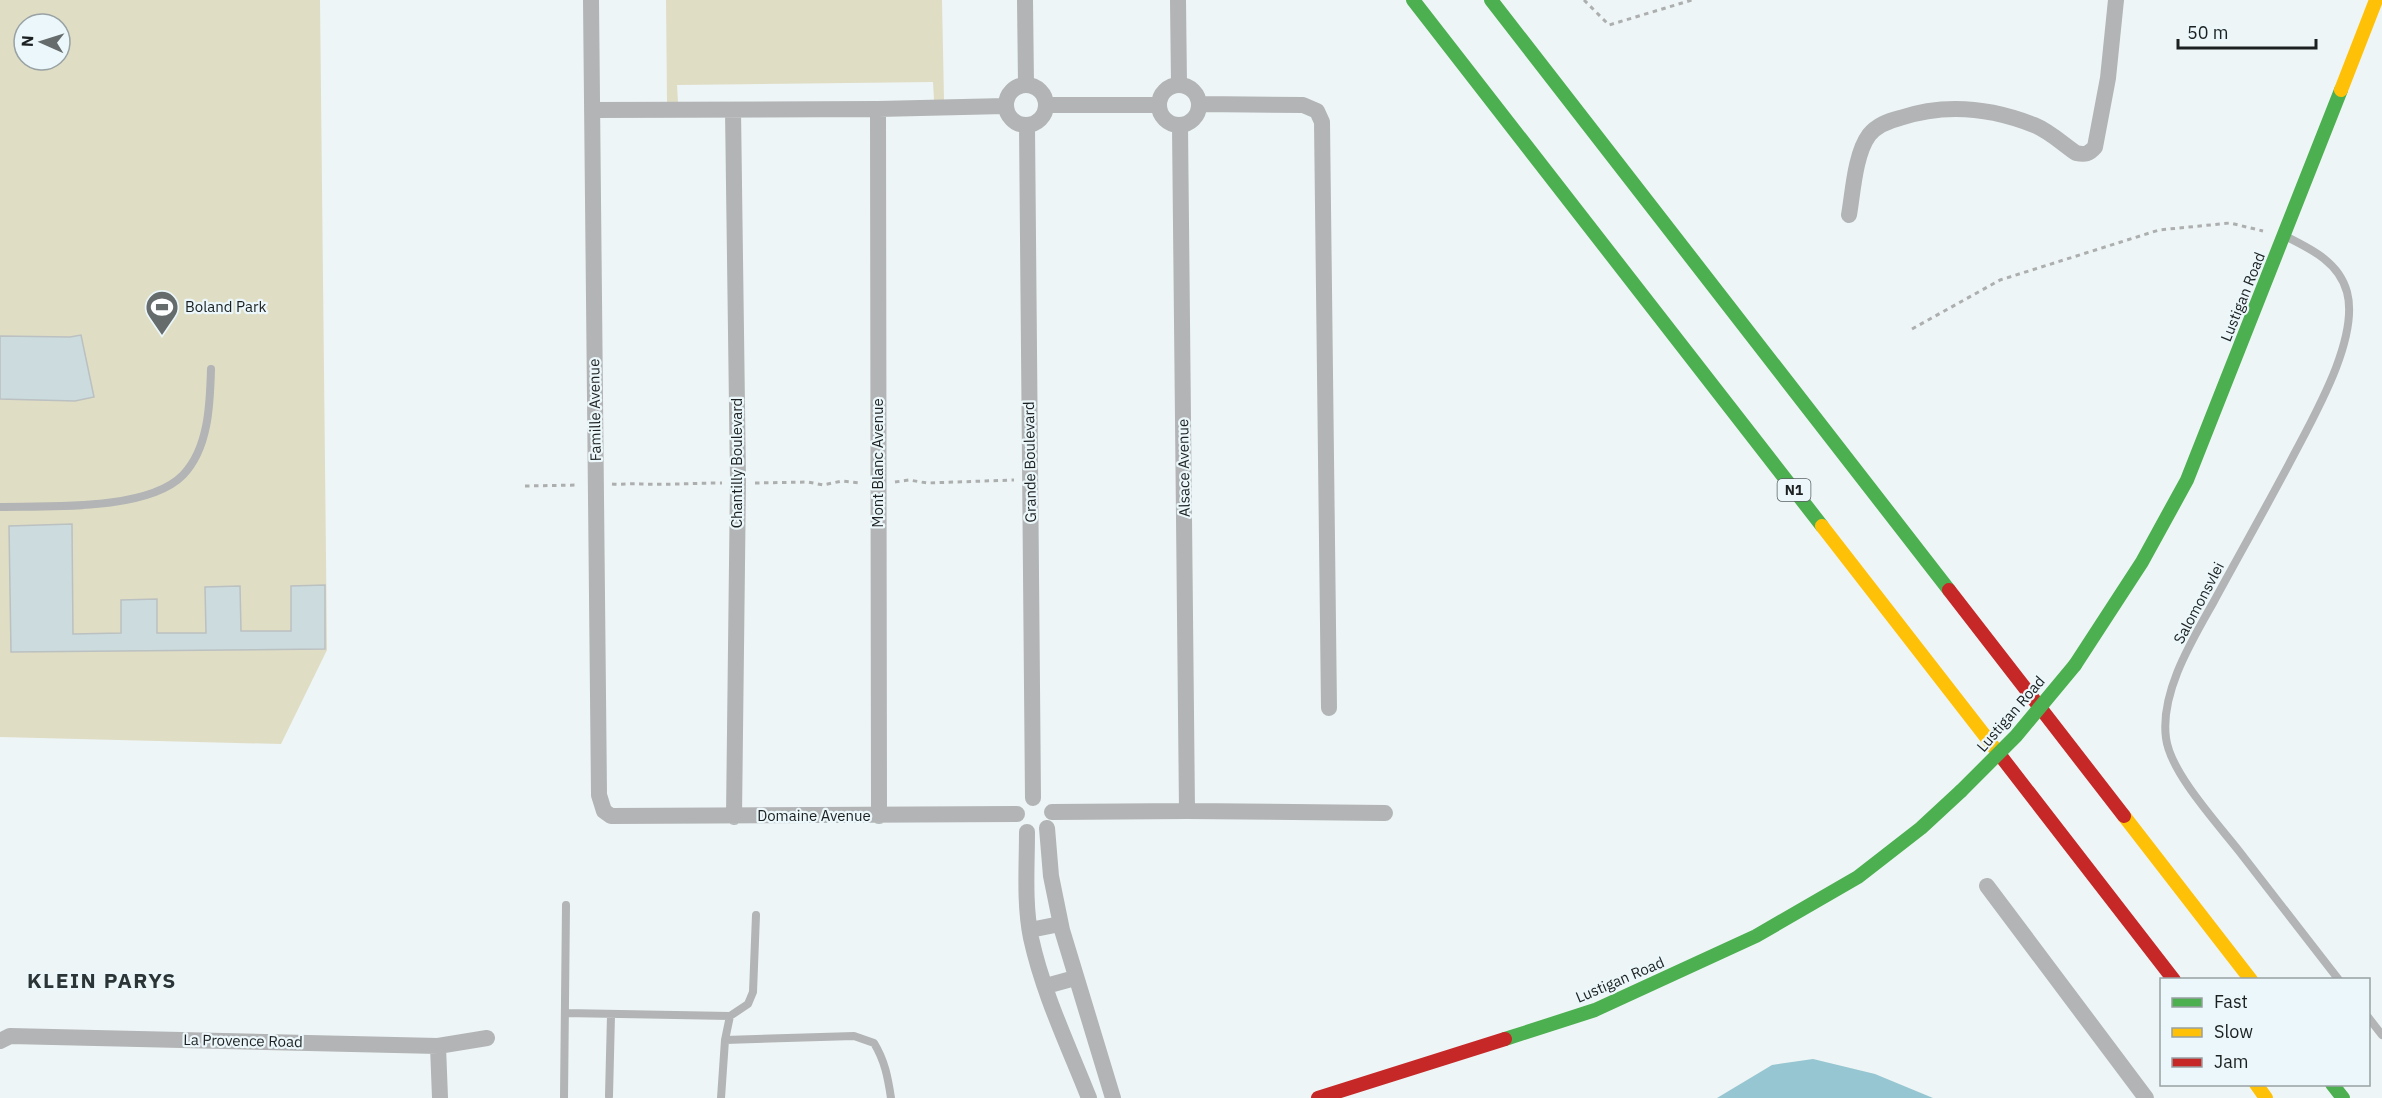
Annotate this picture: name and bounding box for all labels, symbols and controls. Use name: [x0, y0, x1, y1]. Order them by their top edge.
north arrow: [12, 12, 72, 72]
scale bar: [2178, 12, 2316, 50]
text: 50 m: [2187, 21, 2229, 44]
text: N: [17, 35, 37, 48]
street label: Lustigan Road: [2216, 249, 2269, 344]
sports icon: Boland Park: [144, 289, 180, 336]
place label: Boland Park: [185, 297, 267, 316]
street label: Famille Avenue: [584, 359, 605, 461]
street label: Chantilly Boulevard: [727, 398, 746, 528]
street label: Mont Blanc Avenue: [868, 398, 887, 528]
street label: Grande Boulevard: [1019, 401, 1040, 523]
street label: Alsace Avenue: [1173, 419, 1194, 517]
road number: N1: [1778, 479, 1810, 501]
street label: Salomonsvlei: [2169, 559, 2228, 647]
street label: Lustigan Road: [1972, 672, 2049, 756]
street label: Domaine Avenue: [757, 806, 871, 825]
street label: Lustigan Road: [1573, 952, 1667, 1007]
district label: KLEIN PARYS: [27, 966, 177, 994]
legend: [2160, 978, 2370, 1086]
text: Fast: [2214, 990, 2248, 1013]
text: Slow: [2214, 1020, 2253, 1043]
street label: La Provence Road: [183, 1030, 303, 1051]
text: Jam: [2214, 1050, 2249, 1073]

